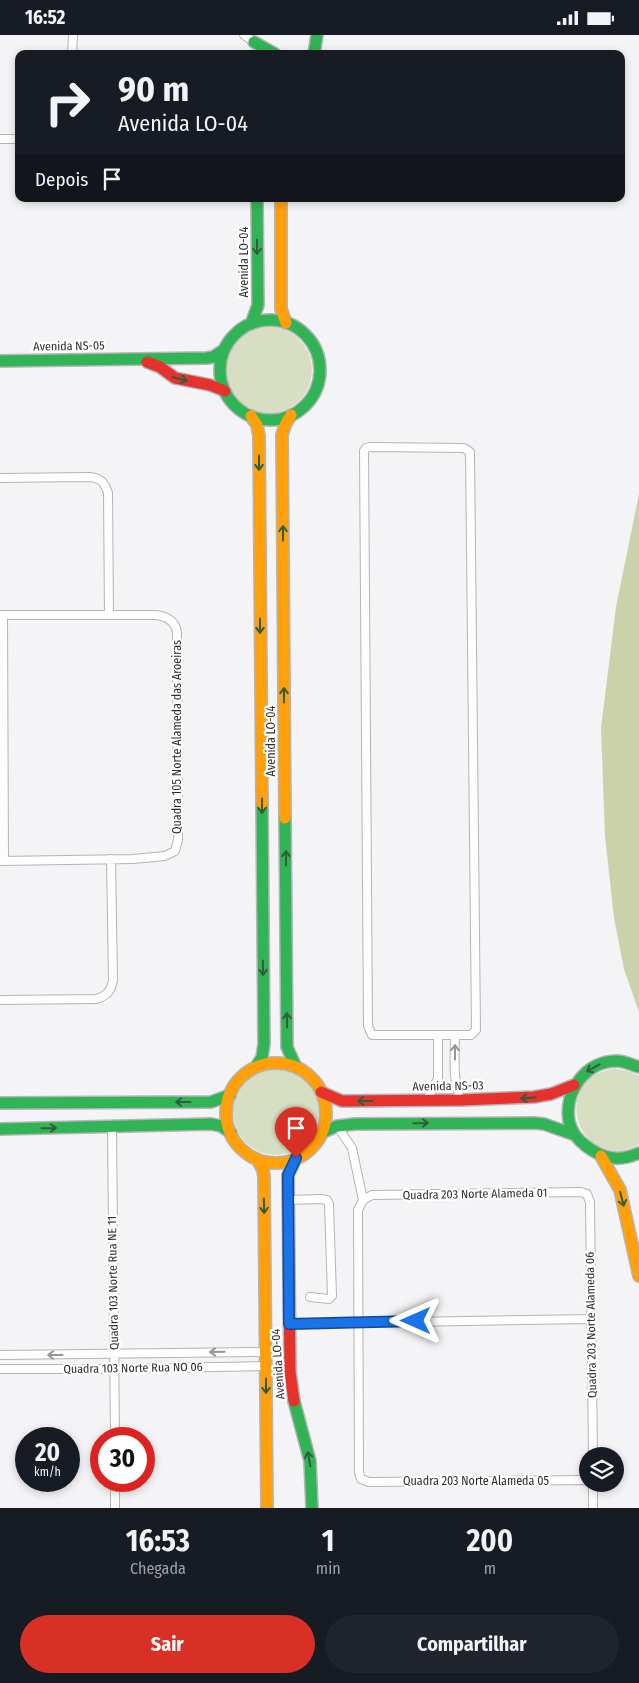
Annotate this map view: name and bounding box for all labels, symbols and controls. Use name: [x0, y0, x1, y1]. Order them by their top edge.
text: 16:52: [25, 6, 65, 29]
text: 90 m: [118, 68, 189, 110]
icon: right: [35, 70, 100, 135]
text: Avenida LO-04: [118, 110, 248, 137]
icon: arrive: [98, 165, 126, 193]
text: Depois: [35, 168, 88, 191]
street label: Avenida LO-04: [237, 226, 251, 297]
one-way arrow: [252, 239, 262, 255]
street label: Avenida NS-05: [33, 338, 105, 354]
one-way arrow: [172, 375, 188, 384]
one-way arrow: [254, 454, 264, 471]
one-way arrow: [278, 525, 288, 541]
one-way arrow: [255, 617, 265, 633]
street label: Quadra 105 Norte Alameda das Aroeiras: [170, 640, 184, 834]
one-way arrow: [279, 687, 289, 704]
street label: Avenida LO-04: [264, 705, 278, 776]
one-way arrow: [257, 797, 267, 813]
one-way arrow: [281, 850, 291, 866]
one-way arrow: [258, 960, 268, 976]
one-way arrow: [282, 1012, 292, 1028]
one-way arrow: [450, 1044, 460, 1060]
one-way arrow: [585, 1063, 600, 1073]
street label: Avenida NS-03: [412, 1078, 484, 1094]
one-way arrow: [520, 1093, 536, 1102]
one-way arrow: [358, 1096, 374, 1106]
one-way arrow: [175, 1097, 191, 1107]
pin: [275, 1107, 317, 1158]
icon: arrive: [282, 1114, 310, 1142]
one-way arrow: [412, 1118, 429, 1128]
one-way arrow: [40, 1123, 56, 1133]
street label: Quadra 203 Norte Alameda 01: [402, 1186, 548, 1202]
one-way arrow: [618, 1191, 628, 1207]
one-way arrow: [260, 1197, 269, 1213]
street label: Quadra 103 Norte Rua NE 11: [105, 1216, 121, 1350]
street label: Quadra 203 Norte Alameda 06: [583, 1252, 599, 1398]
position arrow: [389, 1294, 441, 1346]
street label: Avenida LO-04: [269, 1328, 287, 1400]
one-way arrow: [209, 1348, 225, 1357]
one-way arrow: [47, 1350, 63, 1360]
street label: Quadra 103 Norte Rua NO 06: [63, 1360, 203, 1376]
one-way arrow: [261, 1377, 271, 1393]
speed limit sign: 30: [90, 1427, 155, 1492]
text: 20: [35, 1438, 60, 1468]
map controls: [579, 1447, 624, 1492]
button: layers: [579, 1447, 624, 1492]
one-way arrow: [304, 1452, 314, 1468]
text: km/h: [34, 1465, 61, 1479]
street label: Quadra 203 Norte Alameda 05: [403, 1474, 549, 1488]
text: 16:53: [126, 1523, 190, 1559]
text: 1: [322, 1523, 335, 1559]
text: 200: [466, 1523, 513, 1559]
text: Chegada: [130, 1559, 186, 1578]
text: min: [316, 1559, 341, 1578]
text: m: [484, 1559, 496, 1578]
button: Sair: [20, 1615, 315, 1673]
button: Compartilhar: [325, 1615, 619, 1673]

